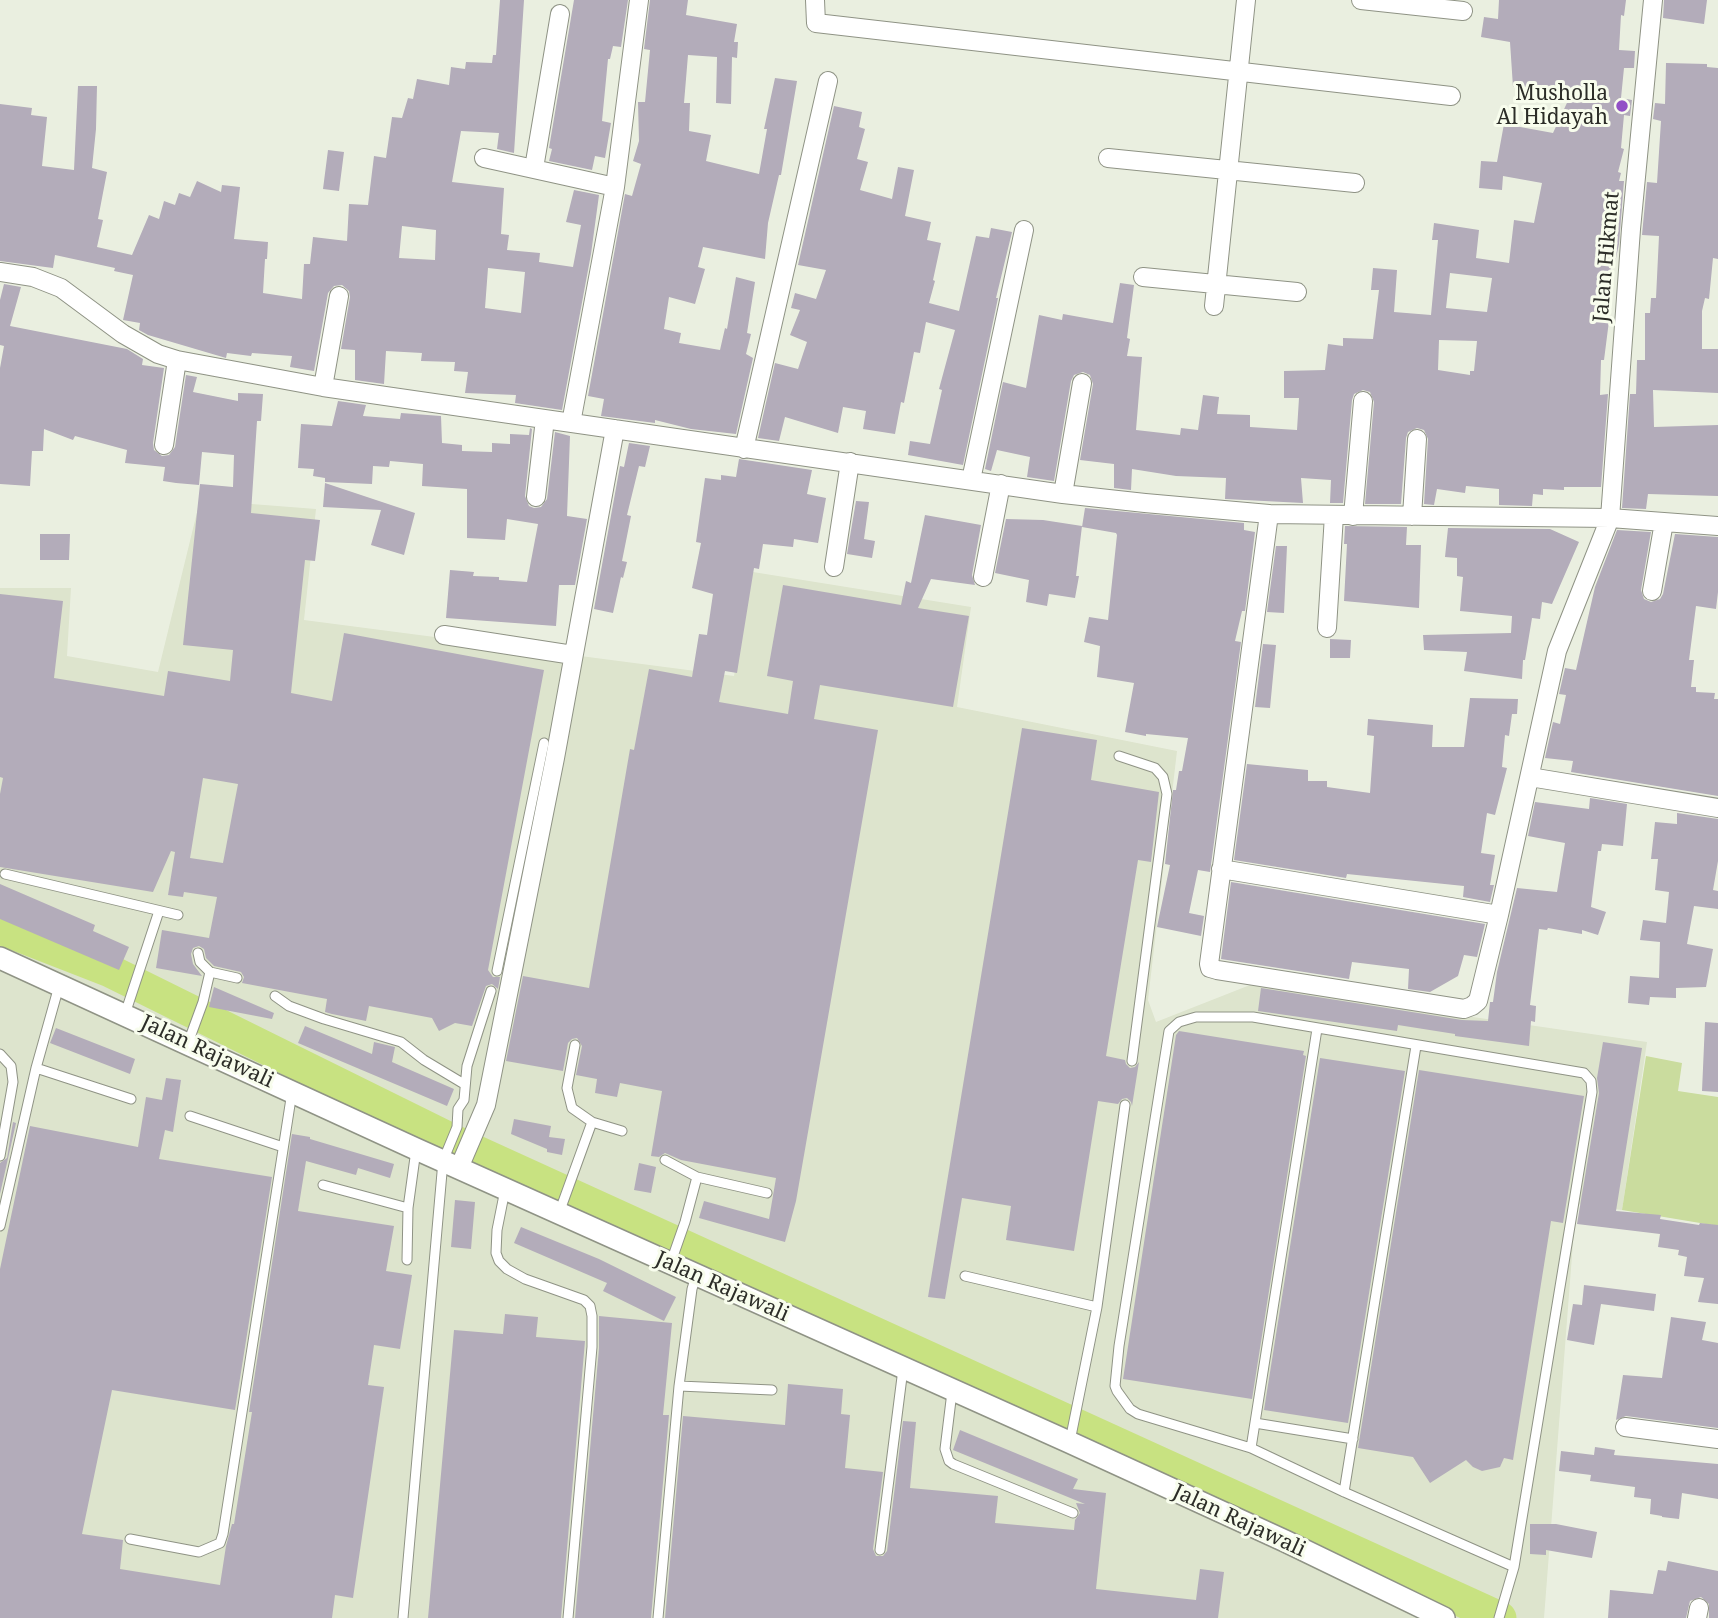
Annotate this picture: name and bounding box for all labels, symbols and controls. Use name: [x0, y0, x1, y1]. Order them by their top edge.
place label: Musholla Al Hidayah: [1497, 81, 1608, 131]
marker: Musholla Al Hidayah: [1614, 98, 1630, 114]
street label: Jalan Hikmat: [1589, 190, 1625, 324]
street label: Jalan Rajawali: [137, 1010, 277, 1094]
street label: Jalan Rajawali: [651, 1246, 793, 1328]
street label: Jalan Rajawali: [1169, 1479, 1309, 1563]

